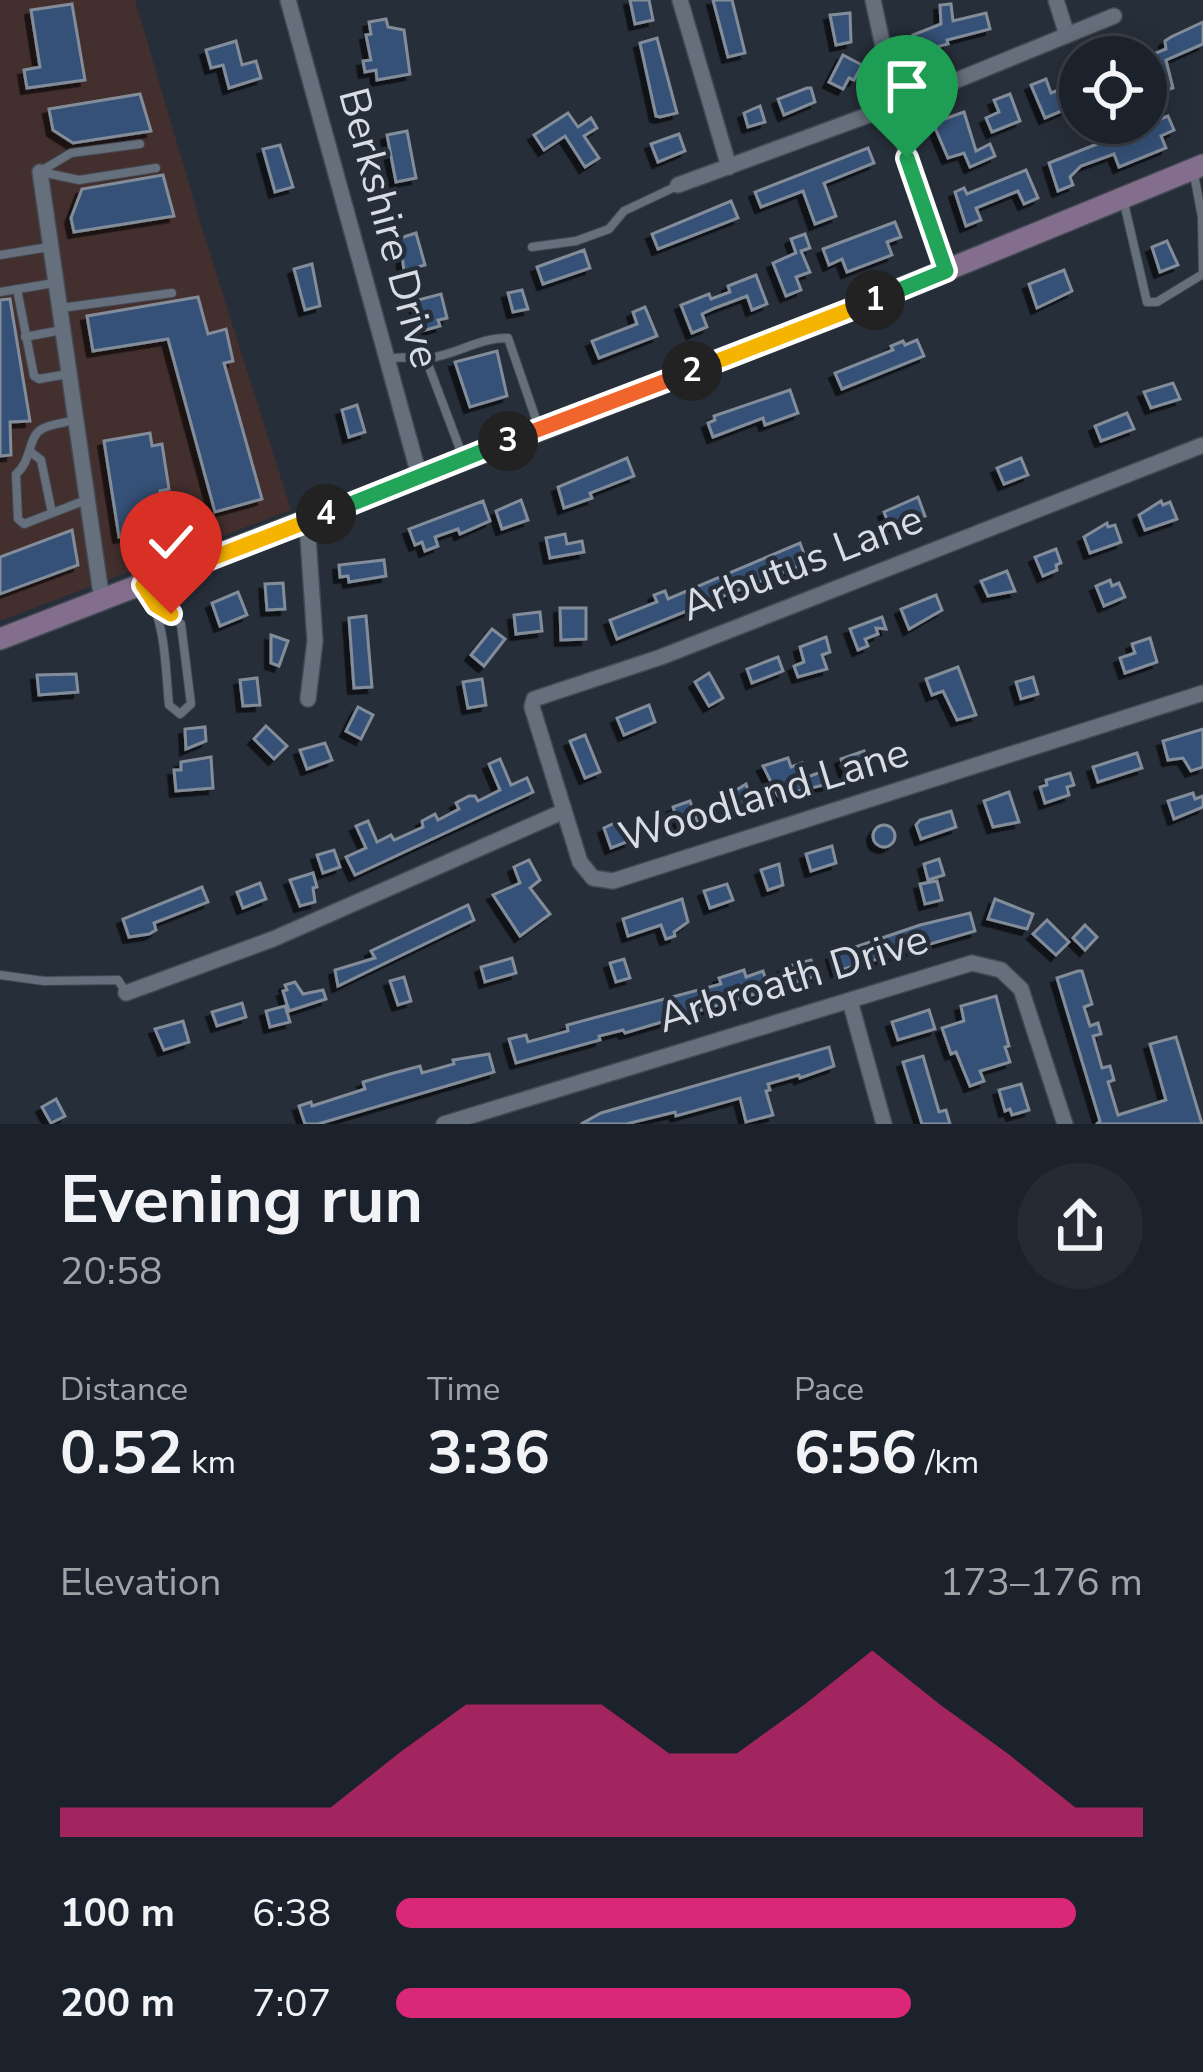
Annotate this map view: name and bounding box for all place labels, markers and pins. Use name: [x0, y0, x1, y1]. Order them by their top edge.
pin: [856, 35, 958, 158]
pin: 1: [845, 270, 905, 330]
pin: 2: [662, 341, 722, 401]
pin: 3: [478, 411, 538, 471]
pin: 4: [296, 484, 356, 544]
pin: [120, 491, 222, 614]

